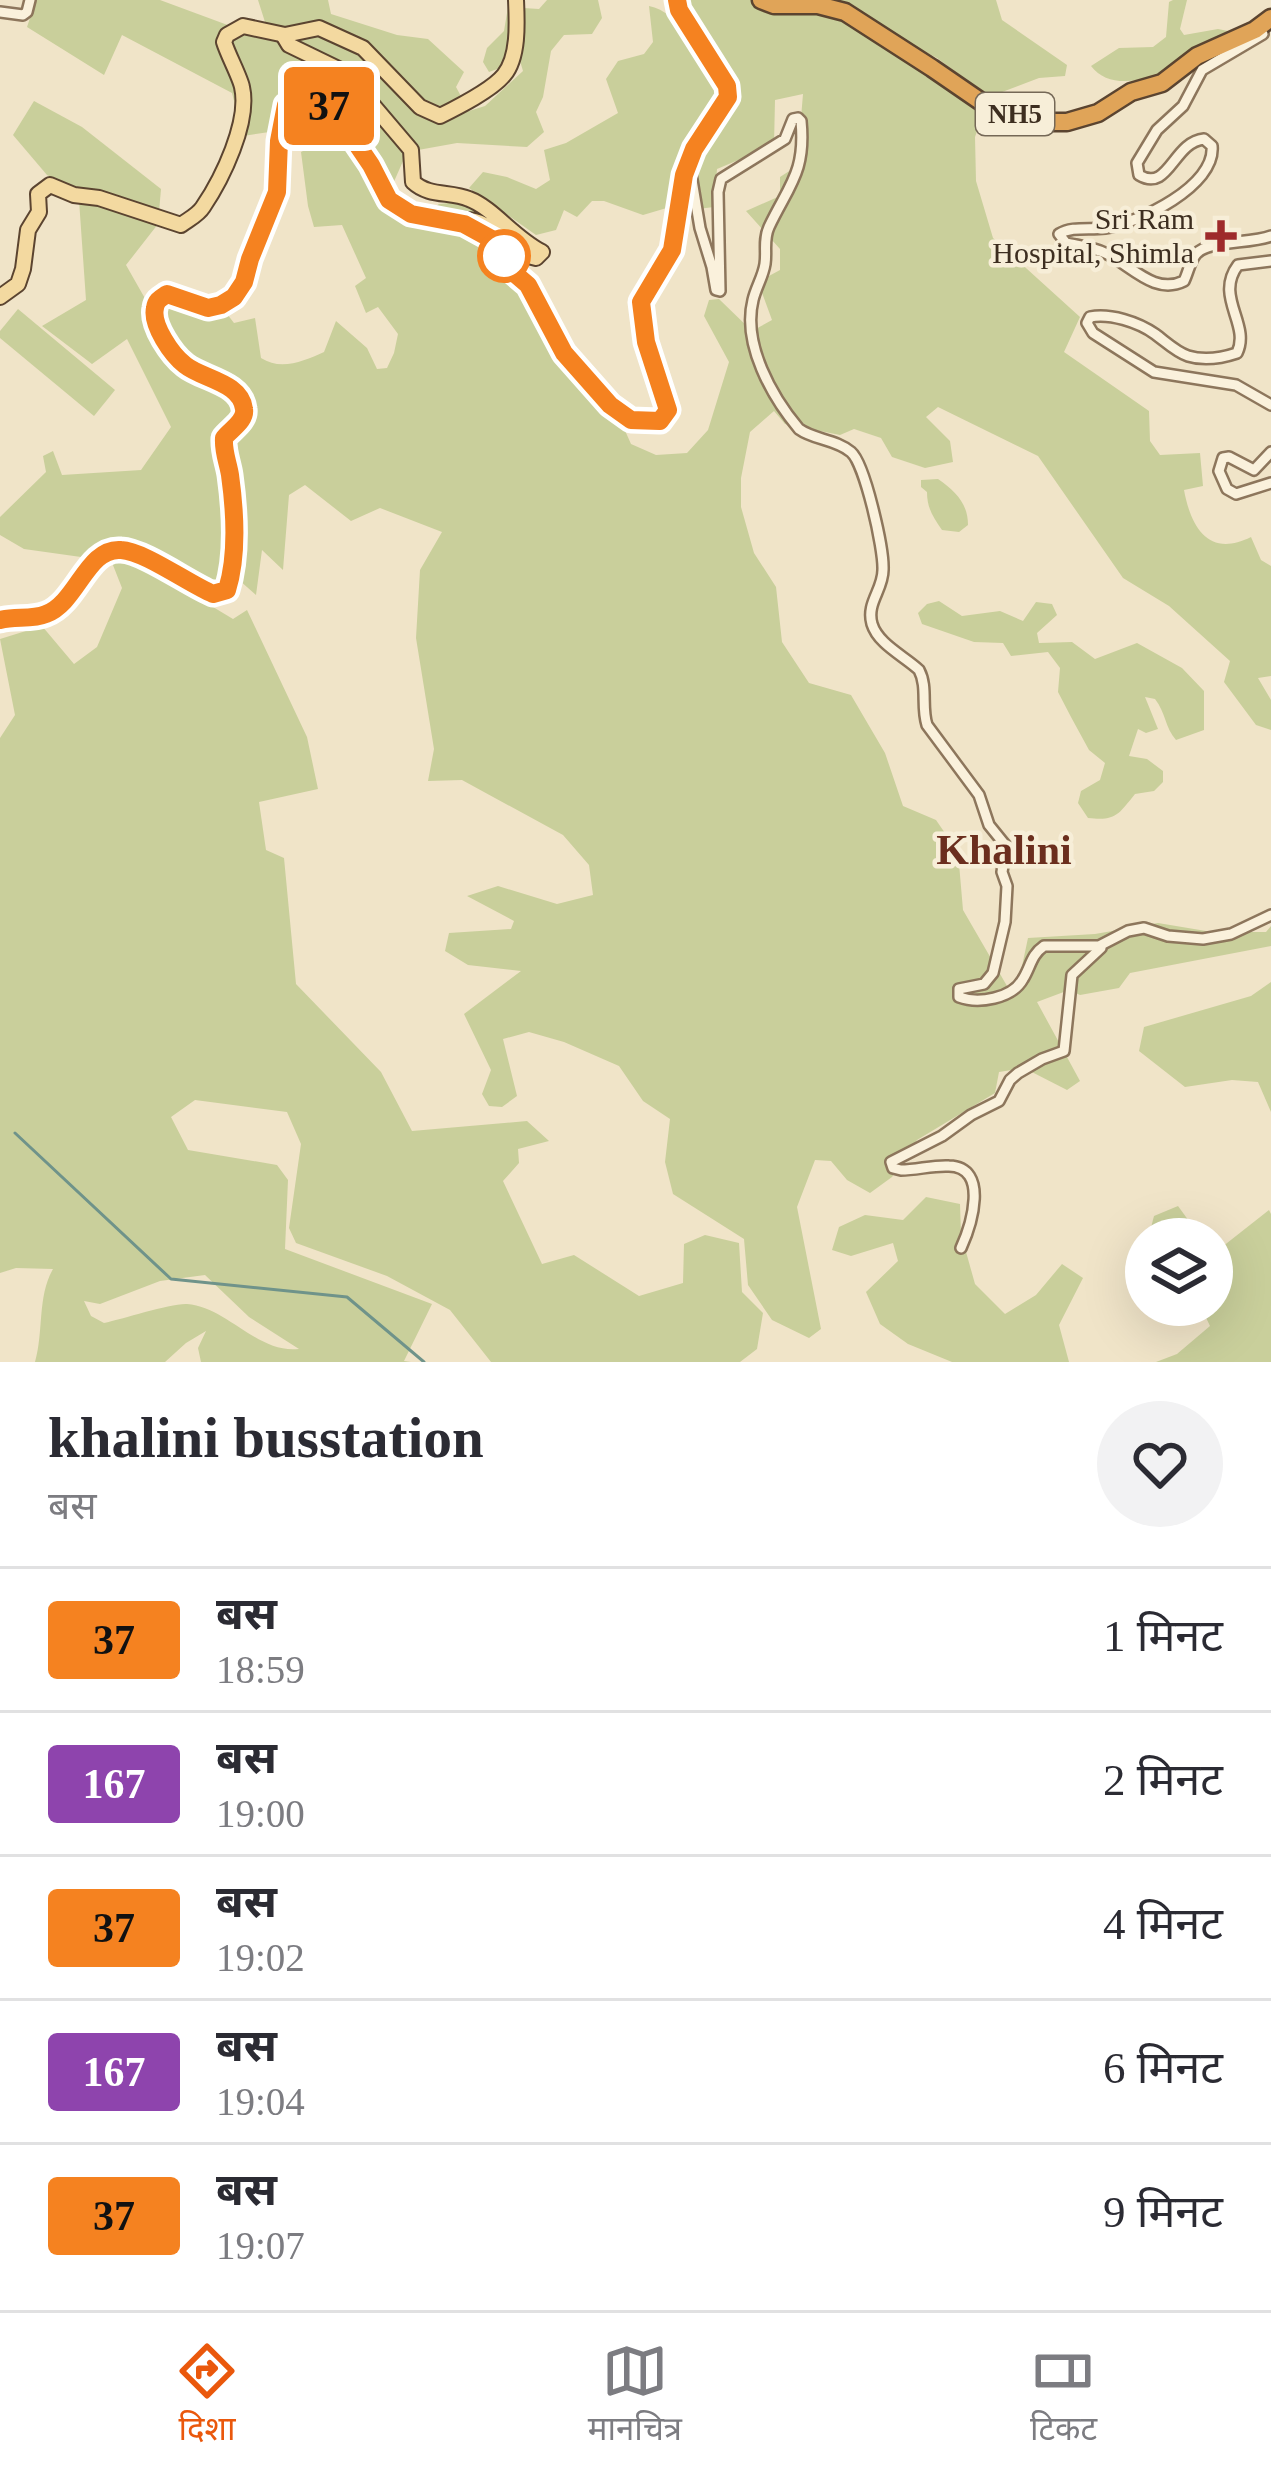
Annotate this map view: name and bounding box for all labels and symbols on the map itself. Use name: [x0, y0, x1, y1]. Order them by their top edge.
line badge: 37: [275, 67, 383, 145]
road number: NH5: [976, 93, 1054, 135]
place label: Sri Ram Hospital, Shimla: [992, 202, 1194, 269]
marker: Sri Ram Hospital, Shimla: [1205, 220, 1237, 252]
unlabelled marker: [479, 231, 529, 281]
district label: Khalini: [936, 827, 1072, 873]

